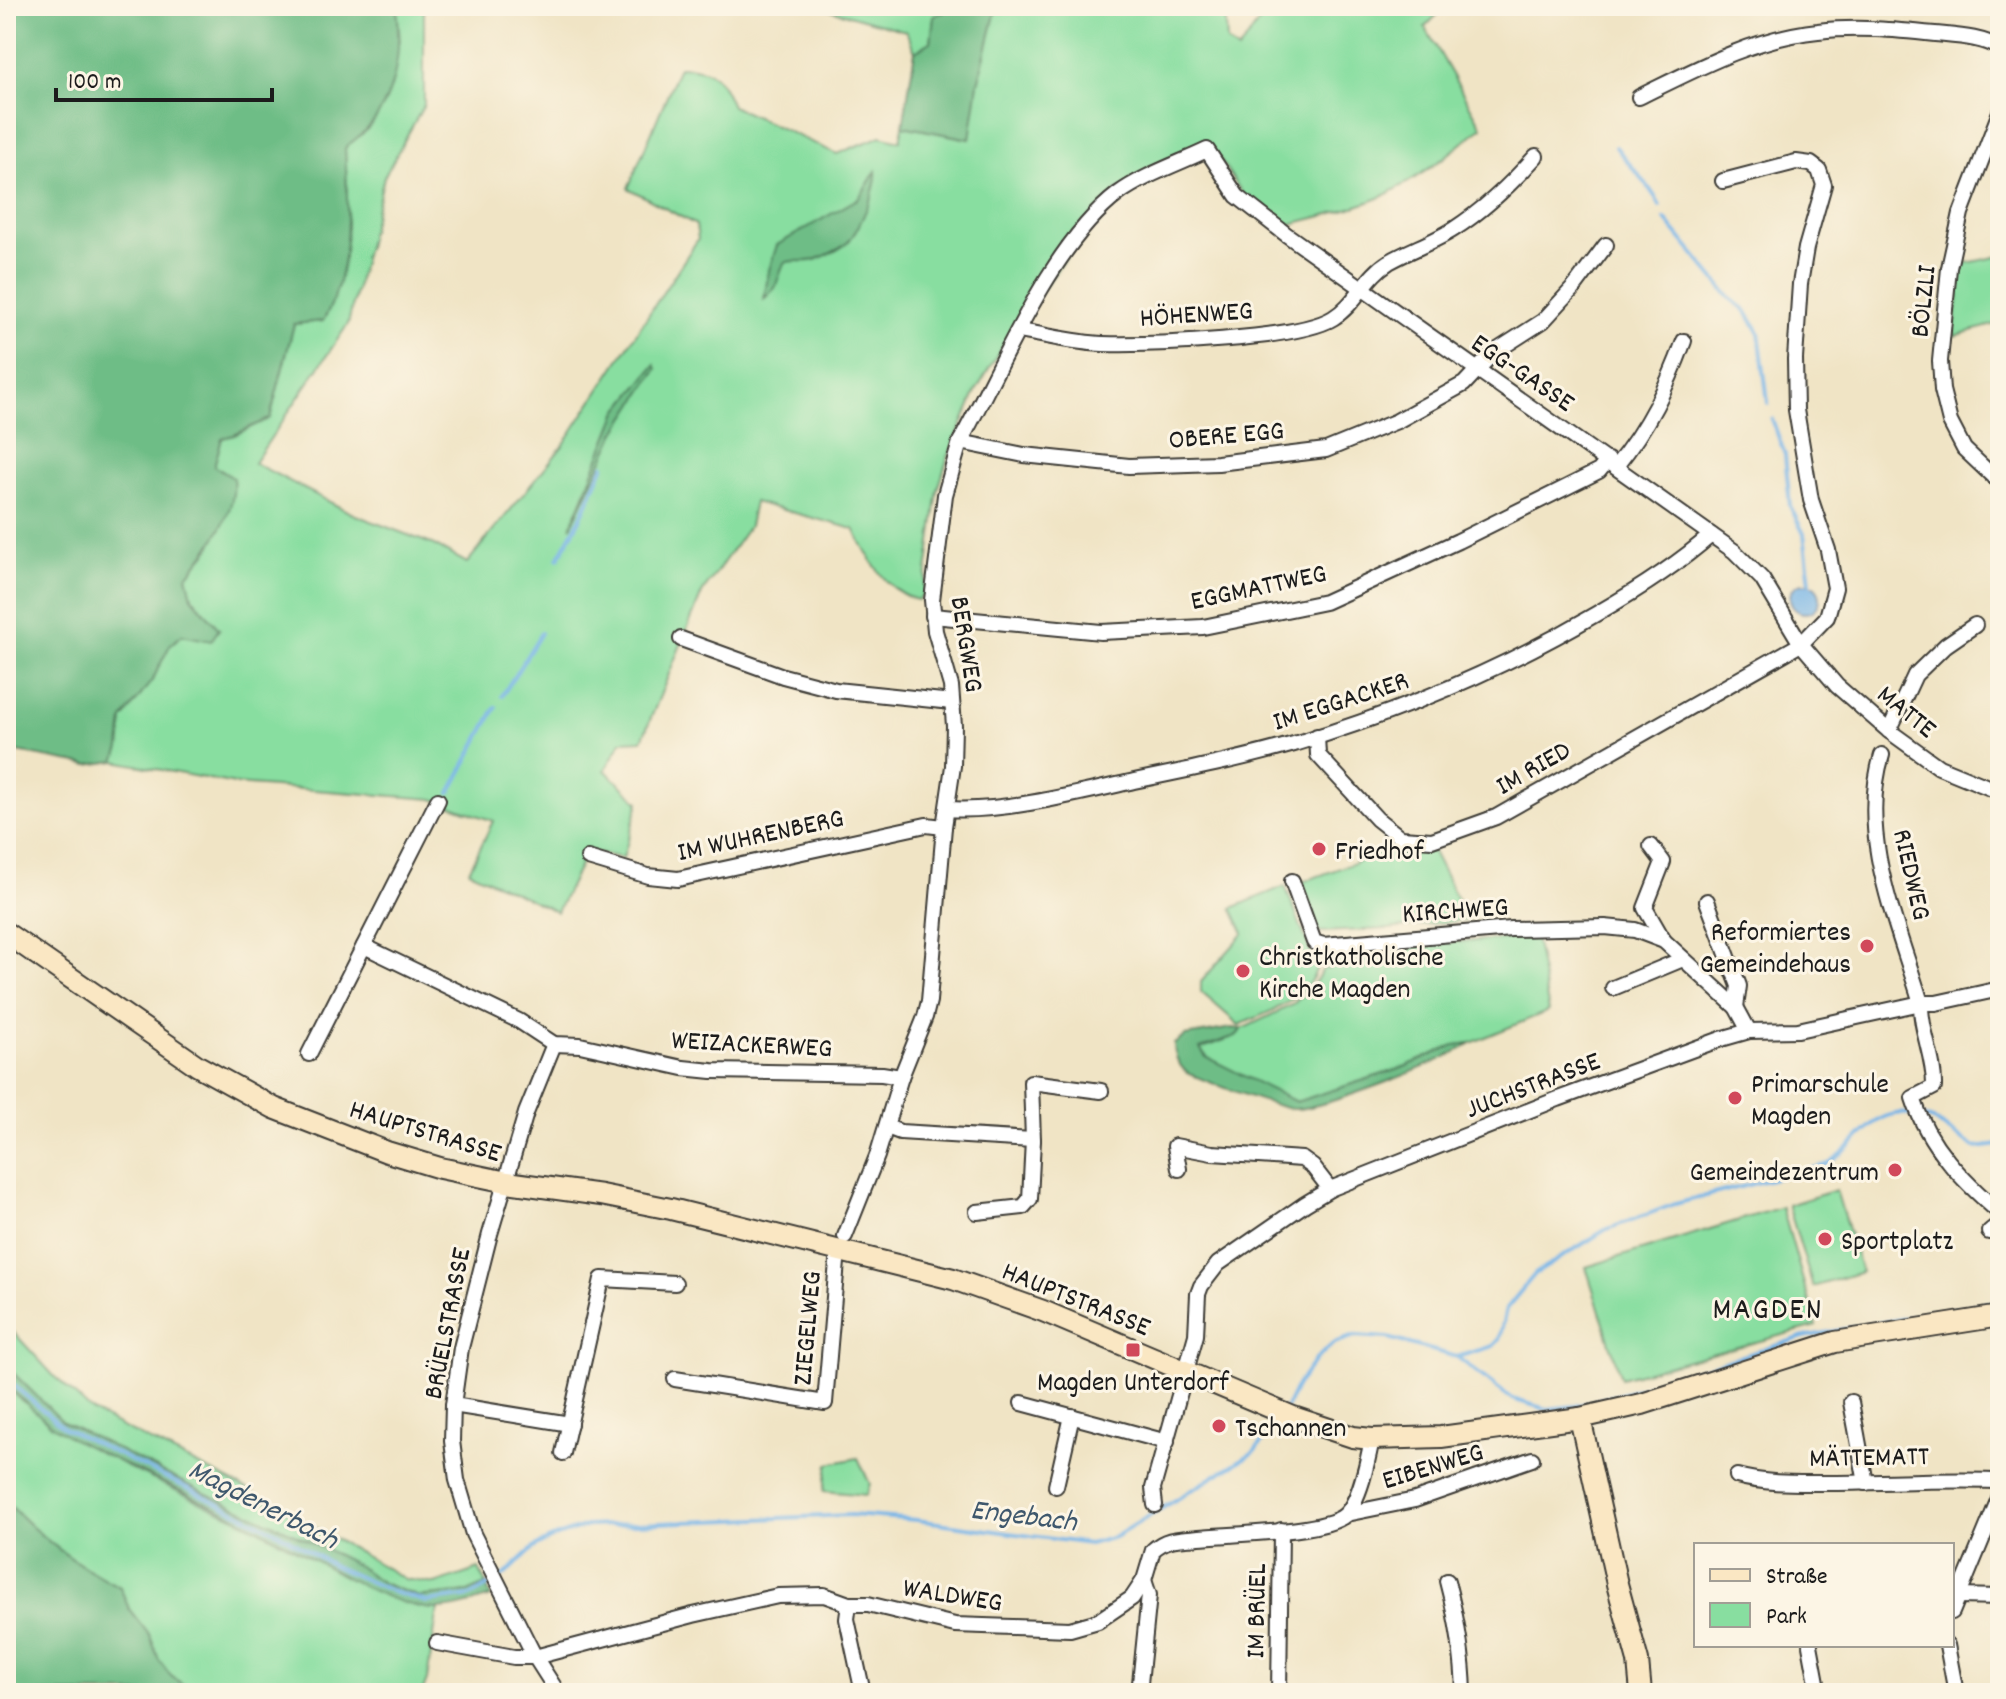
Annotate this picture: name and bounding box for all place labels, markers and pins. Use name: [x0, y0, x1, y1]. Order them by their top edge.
place label: Friedhof: [1335, 834, 1425, 874]
marker: Friedhof: [1310, 840, 1328, 858]
place label: Reformiertes Gemeindehaus: [1700, 915, 1851, 987]
marker: Reformiertes Gemeindehaus: [1858, 937, 1876, 955]
place label: Christkatholische Kirche Magden: [1259, 940, 1444, 1012]
marker: Christkatholische Kirche Magden: [1234, 962, 1252, 980]
place label: Primarschule Magden: [1751, 1067, 1889, 1139]
marker: Primarschule Magden: [1726, 1089, 1744, 1107]
place label: Gemeindezentrum: [1690, 1155, 1879, 1195]
marker: Gemeindezentrum: [1886, 1161, 1904, 1179]
place label: Sportplatz: [1841, 1224, 1953, 1264]
marker: Sportplatz: [1816, 1230, 1834, 1248]
marker: Magden Unterdorf: [1124, 1341, 1142, 1359]
place label: Magden Unterdorf: [1037, 1365, 1230, 1405]
place label: Tschannen: [1235, 1411, 1346, 1451]
marker: Tschannen: [1210, 1417, 1228, 1435]

